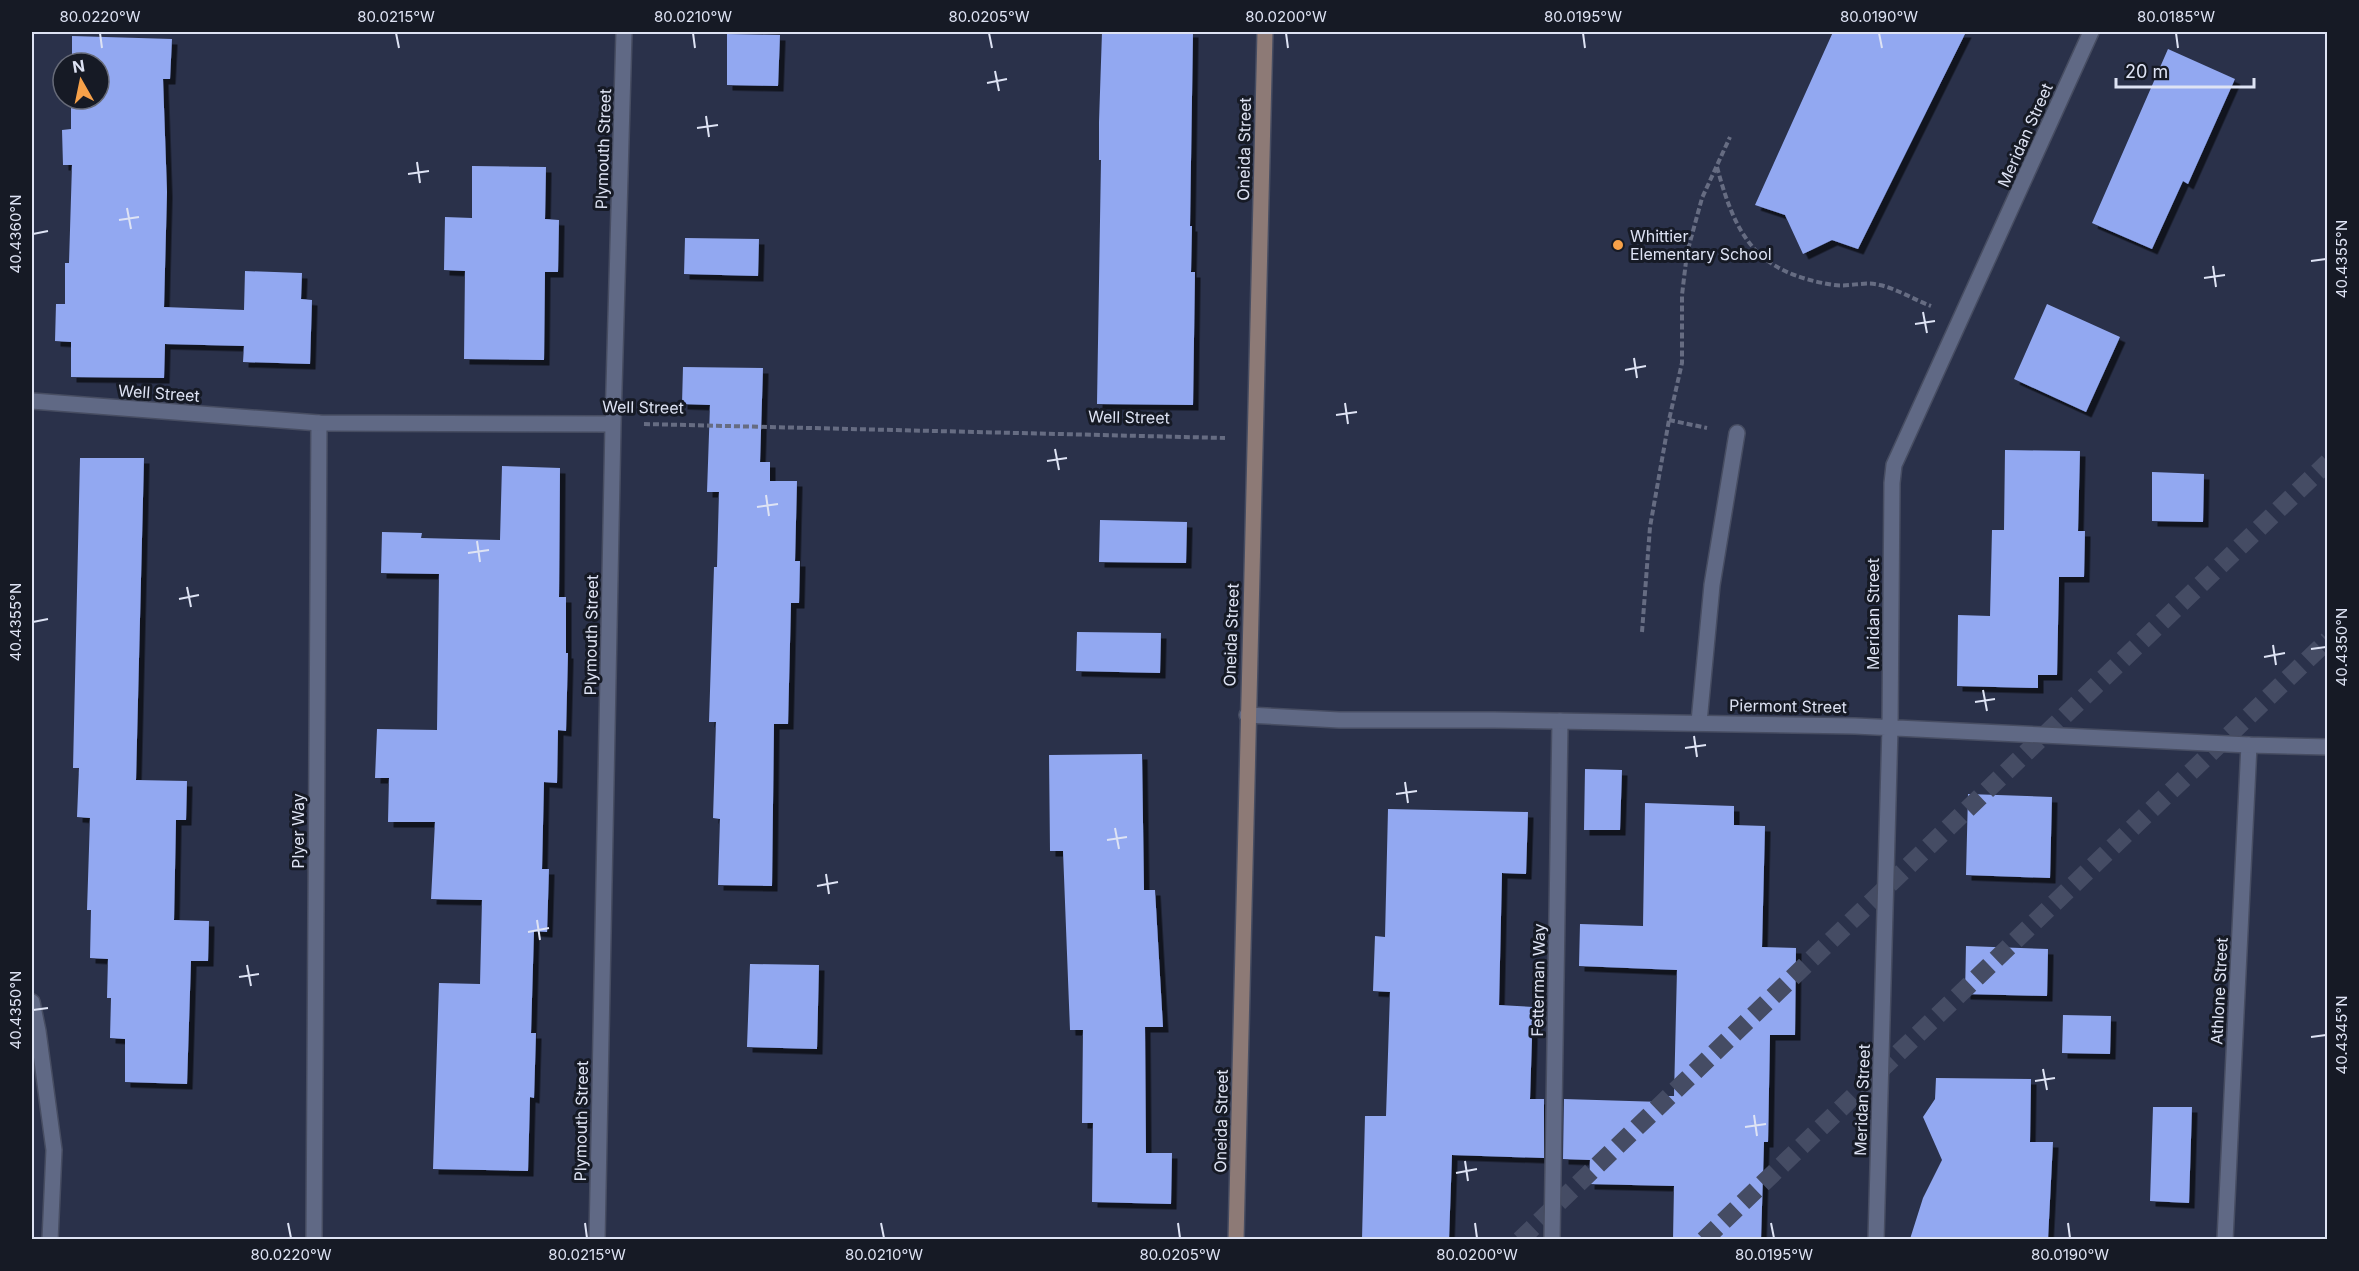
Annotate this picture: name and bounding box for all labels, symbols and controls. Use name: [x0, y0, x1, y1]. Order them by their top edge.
text: 80.0220°W: [59, 7, 141, 26]
text: 80.0215°W: [357, 7, 435, 26]
text: 80.0210°W: [654, 7, 732, 26]
text: 80.0205°W: [948, 7, 1030, 26]
text: 80.0200°W: [1245, 7, 1327, 26]
text: 80.0195°W: [1544, 7, 1622, 26]
text: 80.0190°W: [1840, 7, 1918, 26]
text: 80.0185°W: [2137, 7, 2215, 26]
north arrow: [51, 51, 111, 111]
scale bar: [2116, 51, 2254, 89]
text: N: [71, 55, 86, 77]
text: 20 m: [2125, 61, 2168, 82]
street label: Meridan Street: [1993, 80, 2057, 190]
street label: Plymouth Street: [591, 88, 615, 210]
street label: Oneida Street: [1233, 97, 1255, 201]
text: 40.4360°N: [6, 195, 25, 273]
text: 40.4355°N: [2332, 220, 2351, 298]
place label: Whittier Elementary School: [1630, 226, 1772, 264]
marker: Whittier Elementary School: [1611, 238, 1625, 252]
street label: Well Street: [118, 380, 200, 406]
street label: Well Street: [602, 396, 684, 418]
street label: Well Street: [1088, 406, 1170, 428]
street label: Meridan Street: [1863, 558, 1883, 670]
street label: Plymouth Street: [580, 575, 602, 695]
text: 40.4355°N: [6, 583, 25, 661]
street label: Oneida Street: [1219, 583, 1243, 687]
text: 40.4350°N: [2332, 608, 2351, 686]
street label: Piermont Street: [1729, 695, 1847, 717]
street label: Plyer Way: [288, 793, 308, 869]
street label: Fetterman Way: [1527, 923, 1549, 1037]
street label: Athlone Street: [2206, 937, 2232, 1045]
text: 40.4350°N: [6, 971, 25, 1049]
text: 40.4345°N: [2332, 996, 2351, 1075]
street label: Meridan Street: [1850, 1044, 1874, 1156]
street label: Plymouth Street: [570, 1061, 592, 1181]
street label: Oneida Street: [1210, 1069, 1232, 1173]
text: 80.0220°W: [250, 1245, 332, 1264]
text: 80.0215°W: [548, 1245, 626, 1264]
text: 80.0210°W: [845, 1245, 923, 1264]
text: 80.0205°W: [1139, 1245, 1221, 1264]
text: 80.0200°W: [1436, 1245, 1518, 1264]
text: 80.0195°W: [1735, 1245, 1813, 1264]
text: 80.0190°W: [2031, 1245, 2109, 1264]

